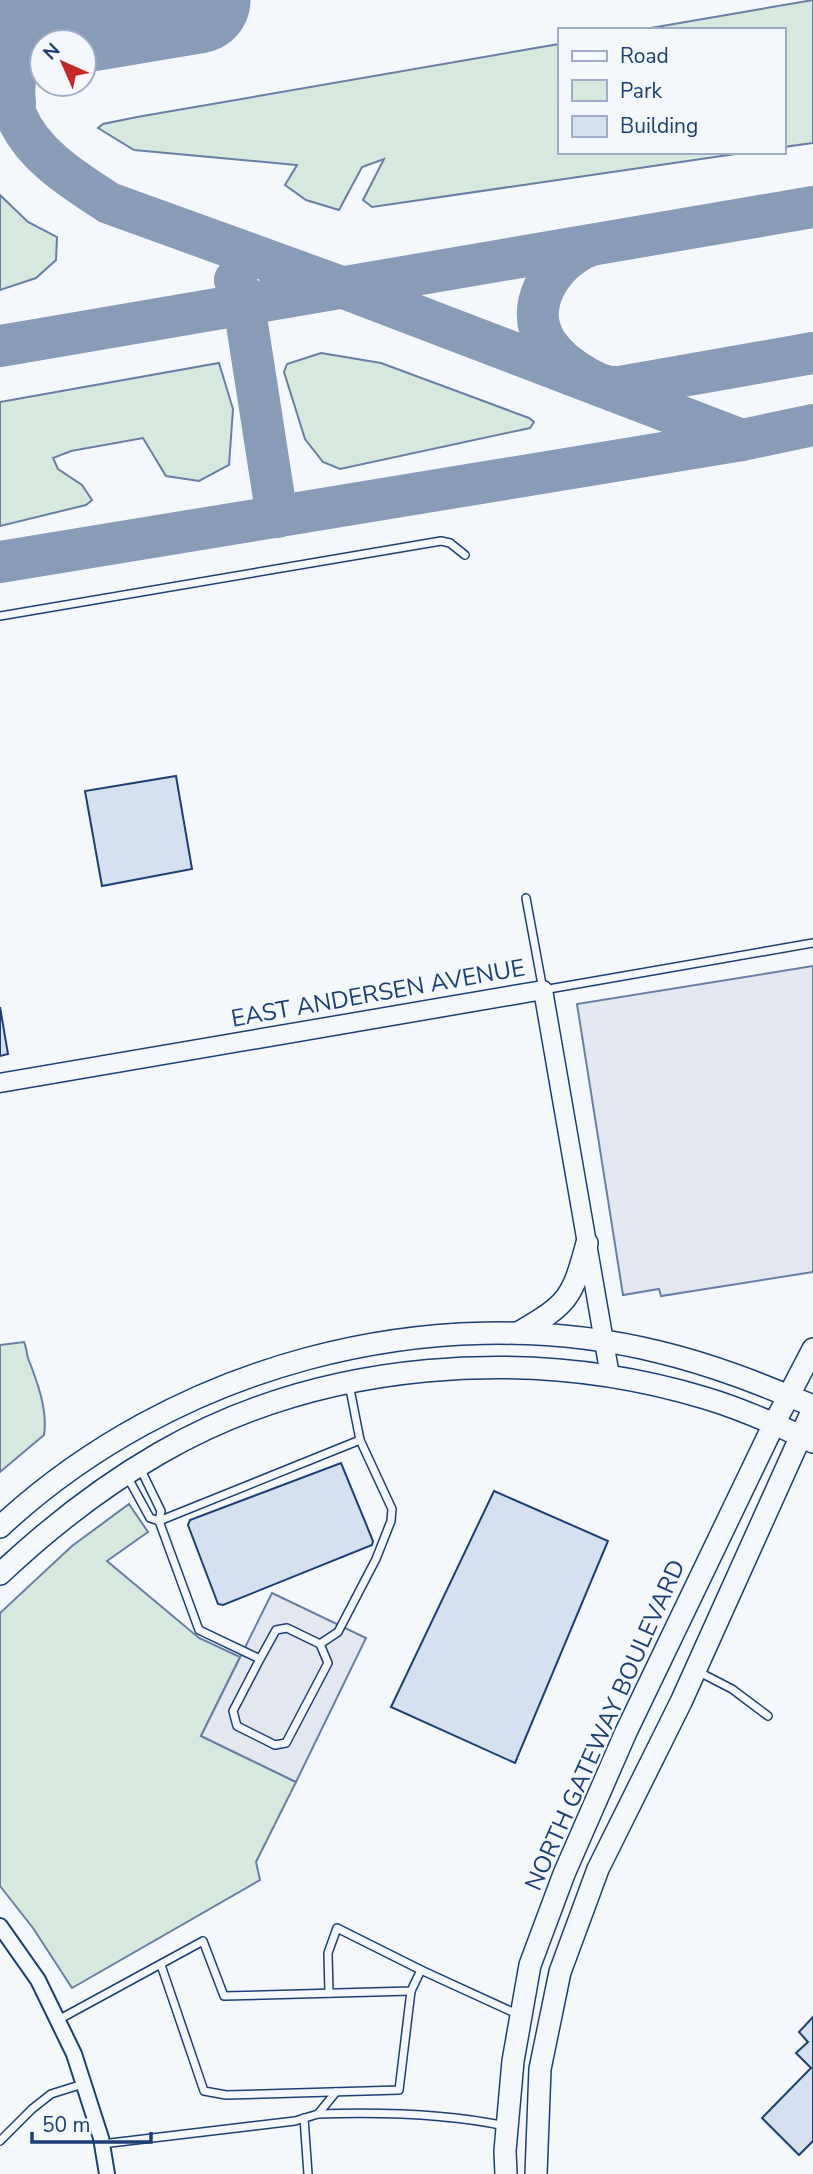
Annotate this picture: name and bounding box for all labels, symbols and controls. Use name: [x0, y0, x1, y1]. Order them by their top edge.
north arrow: [28, 28, 98, 98]
legend: [558, 28, 785, 154]
text: N: [37, 37, 66, 66]
text: Road: [620, 42, 669, 70]
text: Park: [620, 77, 662, 105]
text: Building: [620, 112, 698, 140]
street label: EAST ANDERSEN AVENUE: [229, 951, 527, 1035]
street label: NORTH GATEWAY BOULEVARD: [517, 1554, 693, 1896]
scale bar: [32, 2100, 150, 2144]
text: 50 m: [42, 2111, 91, 2139]

